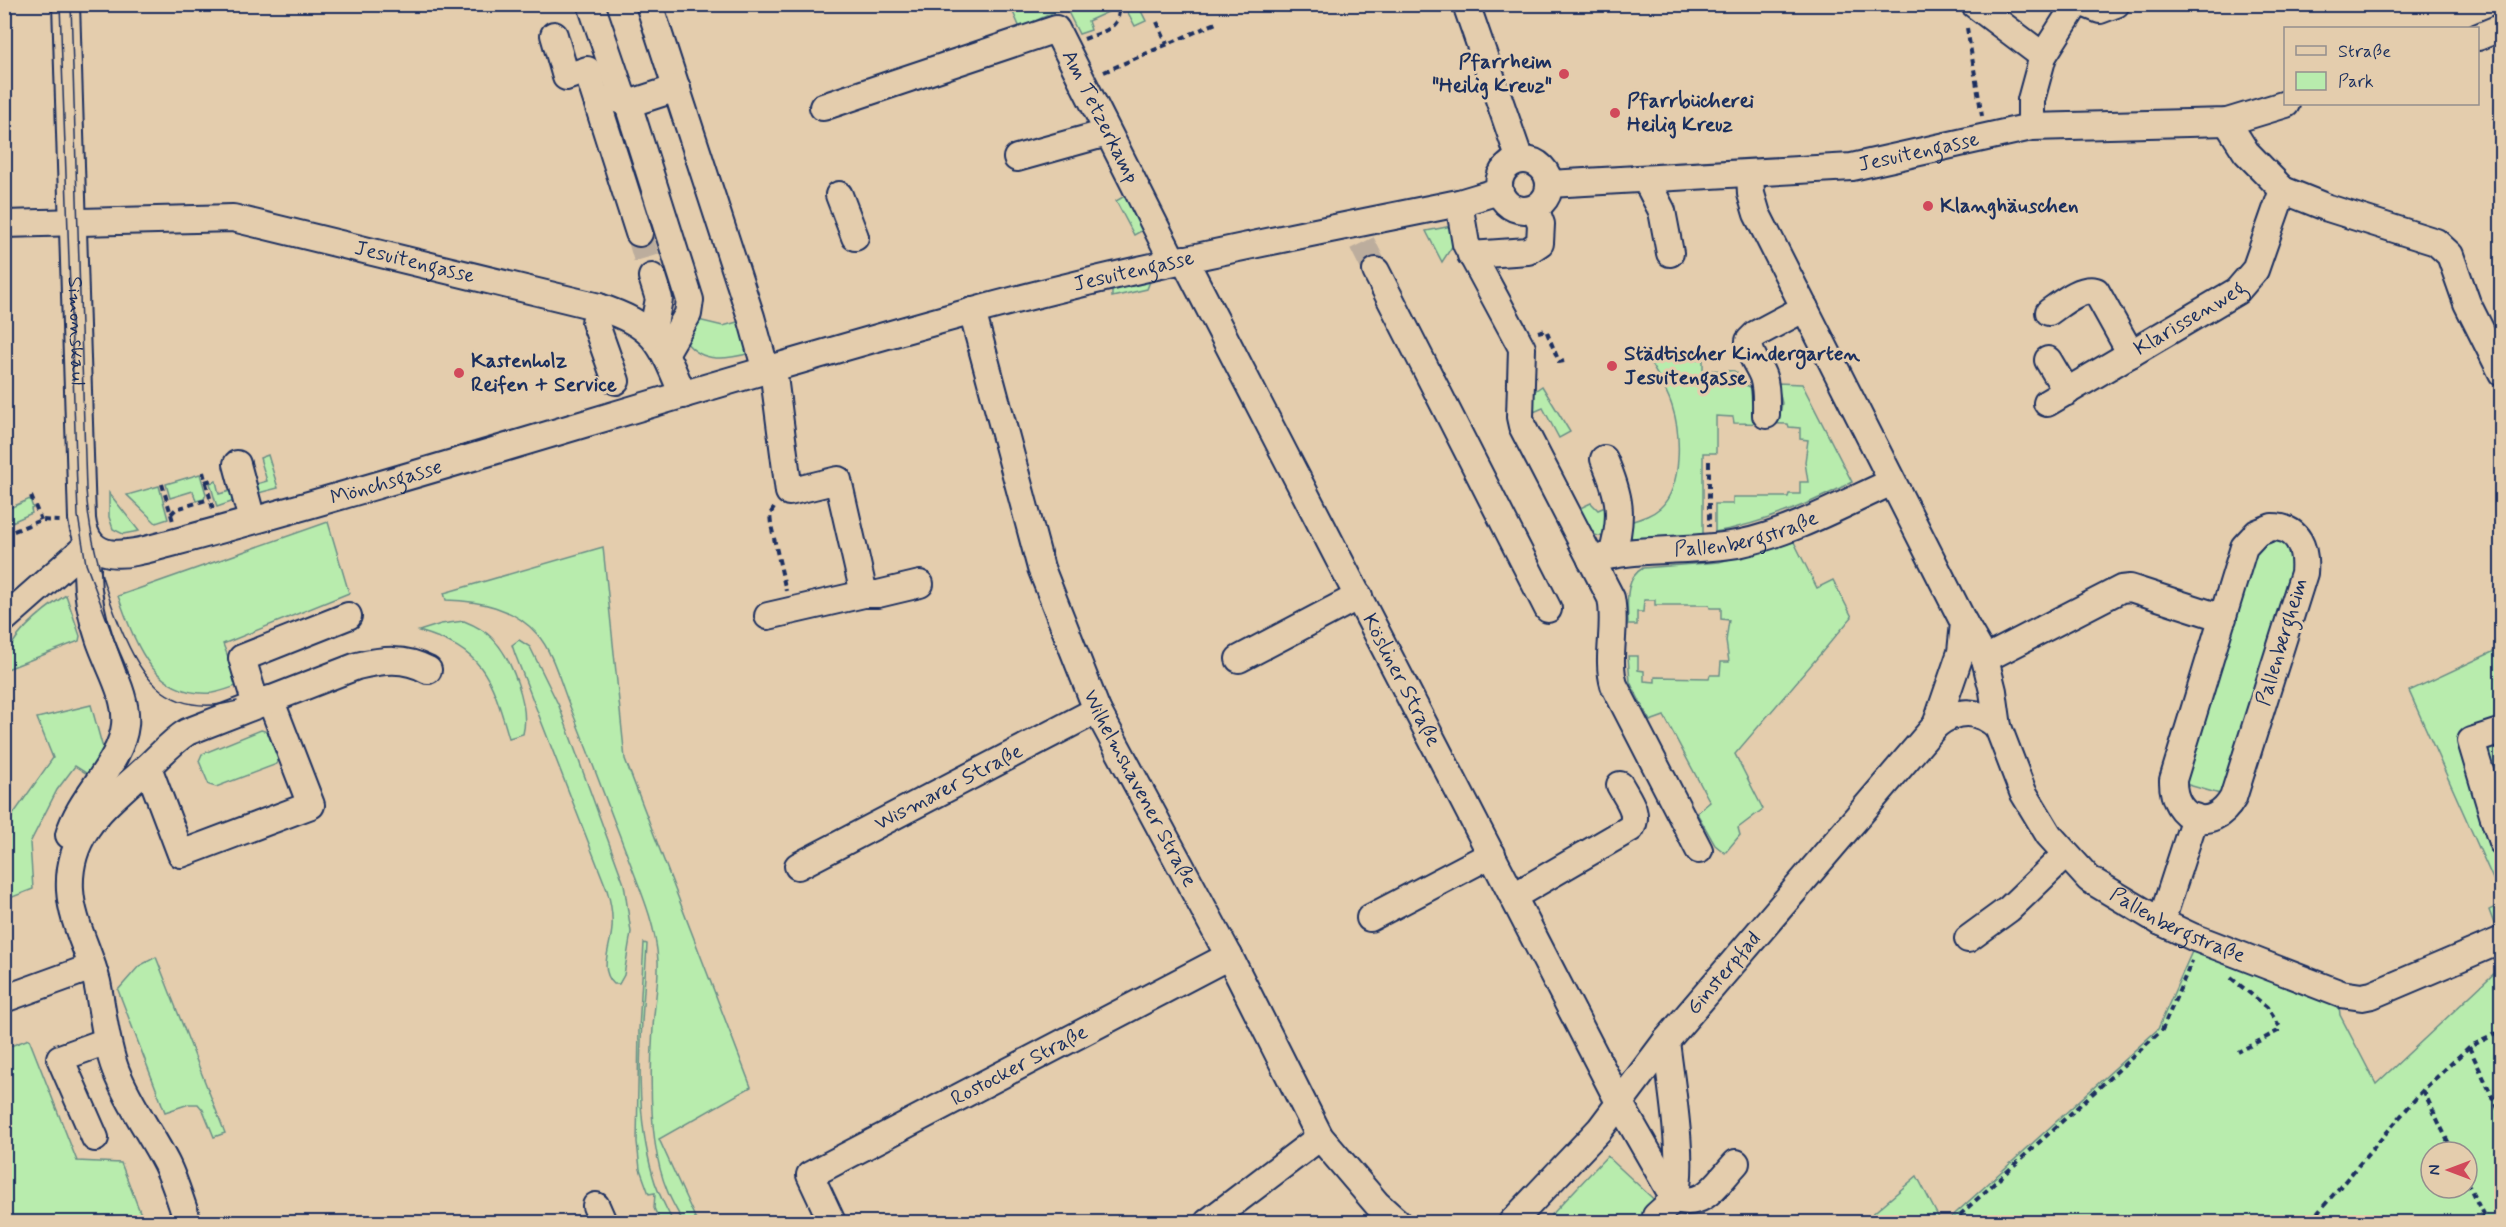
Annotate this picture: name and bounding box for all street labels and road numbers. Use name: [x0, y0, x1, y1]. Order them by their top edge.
street label: Am Tetzerkamp: [1055, 45, 1146, 188]
street label: Jesuitengasse: [1856, 125, 1982, 179]
street label: Jesuitengasse: [351, 234, 478, 290]
street label: Jesuitengasse: [1070, 244, 1197, 299]
street label: Simonskaul: [60, 276, 92, 386]
street label: Klarissenweg: [2129, 276, 2254, 363]
street label: Mönchsgasse: [327, 453, 446, 512]
street label: Pallenbergstraße: [1674, 504, 1823, 564]
street label: Pallenbergheim: [2249, 575, 2317, 710]
street label: Kösliner Straße: [1355, 609, 1447, 752]
street label: Wilhelmshavener Straße: [1076, 686, 1204, 892]
street label: Wismarer Straße: [870, 737, 1028, 838]
street label: Pallenbergstraße: [2105, 881, 2249, 970]
street label: Ginsterpfad: [1680, 926, 1767, 1021]
street label: Rostocker Straße: [946, 1018, 1093, 1113]

